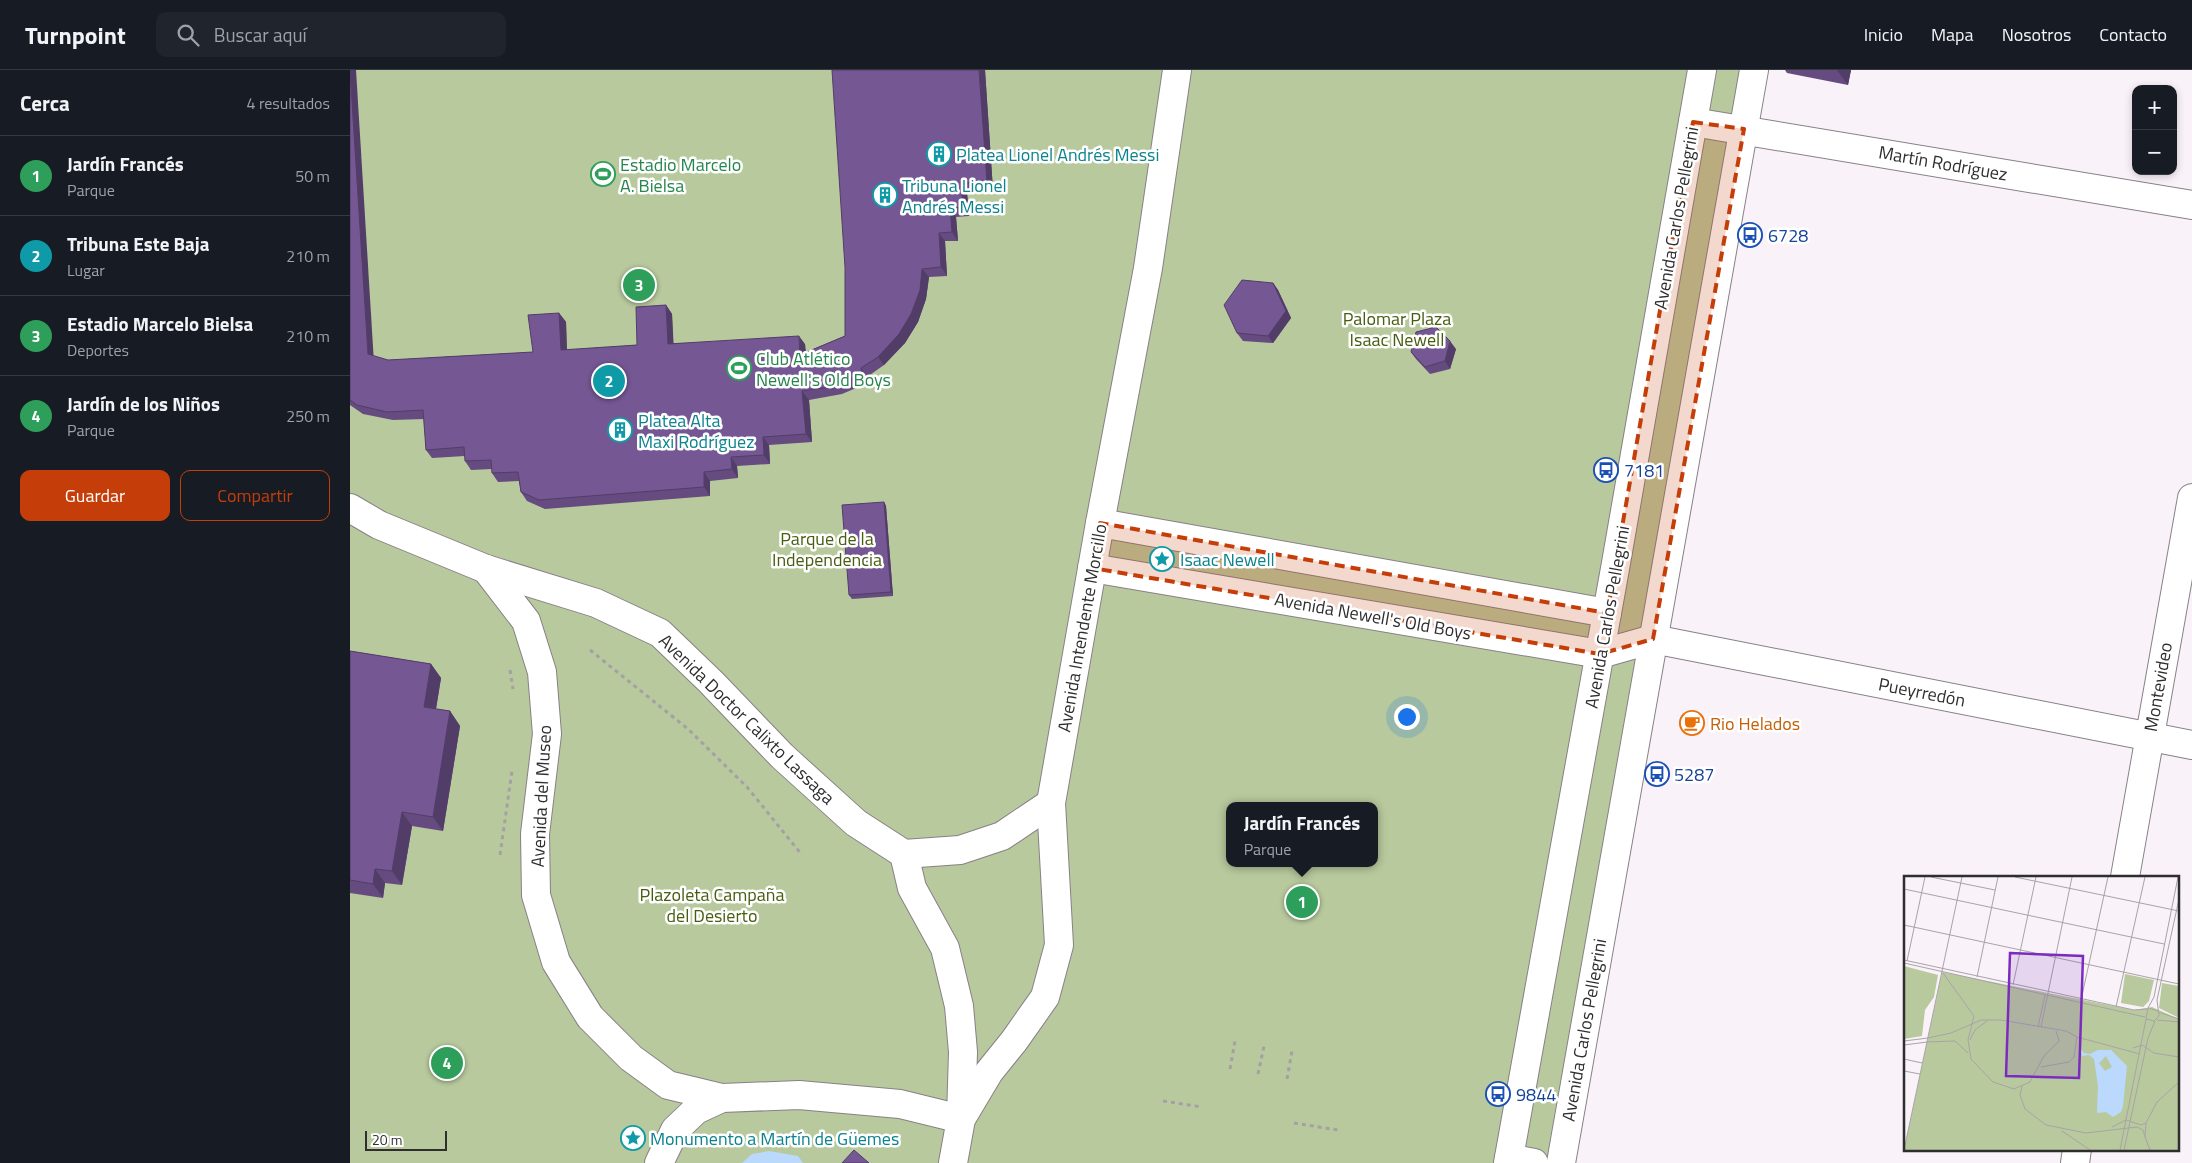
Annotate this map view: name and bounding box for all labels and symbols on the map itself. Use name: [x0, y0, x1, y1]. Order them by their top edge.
street label: Avenida Carlos Pellegrini: [1647, 124, 1705, 312]
street label: Martín Rodríguez: [1876, 138, 2010, 188]
building icon: Platea Lionel Andrés Messi: [926, 141, 952, 167]
place label: Platea Lionel Andrés Messi: [956, 141, 1159, 168]
place label: Estadio Marcelo A. Bielsa: [620, 151, 741, 199]
sports icon: Estadio Marcelo A. Bielsa: [590, 161, 616, 187]
place label: Tribuna Lionel Andrés Messi: [902, 172, 1007, 220]
building icon: Tribuna Lionel Andrés Messi: [872, 182, 898, 208]
bus stop icon: 6728: [1737, 222, 1763, 248]
place label: 6728: [1768, 222, 1808, 249]
pin: 3: [623, 266, 655, 304]
park label: Palomar Plaza Isaac Newell: [1343, 305, 1451, 353]
place label: Club Atlético Newell's Old Boys: [756, 345, 891, 393]
sports icon: Club Atlético Newell's Old Boys: [726, 355, 752, 381]
pin: 2: [593, 362, 625, 400]
place label: Platea Alta Maxi Rodríguez: [638, 407, 754, 455]
building icon: Platea Alta Maxi Rodríguez: [607, 417, 633, 443]
bus stop icon: 7181: [1593, 457, 1619, 483]
place label: 7181: [1624, 457, 1664, 484]
street label: Avenida Intendente Morcillo: [1050, 522, 1114, 734]
street label: Avenida Carlos Pellegrini: [1578, 523, 1636, 711]
park label: Parque de la Independencia: [772, 525, 882, 573]
place icon: Isaac Newell: [1149, 546, 1175, 572]
place label: Isaac Newell: [1180, 546, 1275, 573]
street label: Avenida Newell's Old Boys: [1273, 585, 1473, 647]
street label: Avenida Doctor Calixto Lassaga: [653, 627, 841, 811]
street label: Montevideo: [2137, 640, 2179, 734]
street label: Pueyrredón: [1876, 670, 1968, 714]
your location: [1394, 704, 1420, 730]
cafe icon: Rio Helados: [1679, 710, 1705, 736]
place label: Rio Helados: [1710, 710, 1800, 737]
street label: Avenida del Museo: [524, 724, 558, 868]
bus stop icon: 5287: [1644, 761, 1670, 787]
place label: 5287: [1674, 761, 1714, 788]
inset map: [1904, 876, 2180, 1150]
park label: Plazoleta Campaña del Desierto: [639, 881, 785, 929]
pin: 1: [1286, 883, 1318, 921]
street label: Avenida Carlos Pellegrini: [1555, 936, 1613, 1124]
pin: 4: [431, 1044, 463, 1082]
bus stop icon: 9844: [1485, 1081, 1511, 1107]
place label: 9844: [1516, 1081, 1556, 1108]
place icon: Monumento a Martín de Güemes: [620, 1125, 646, 1151]
place label: Monumento a Martín de Güemes: [650, 1125, 899, 1152]
scale bar: [365, 1128, 448, 1151]

